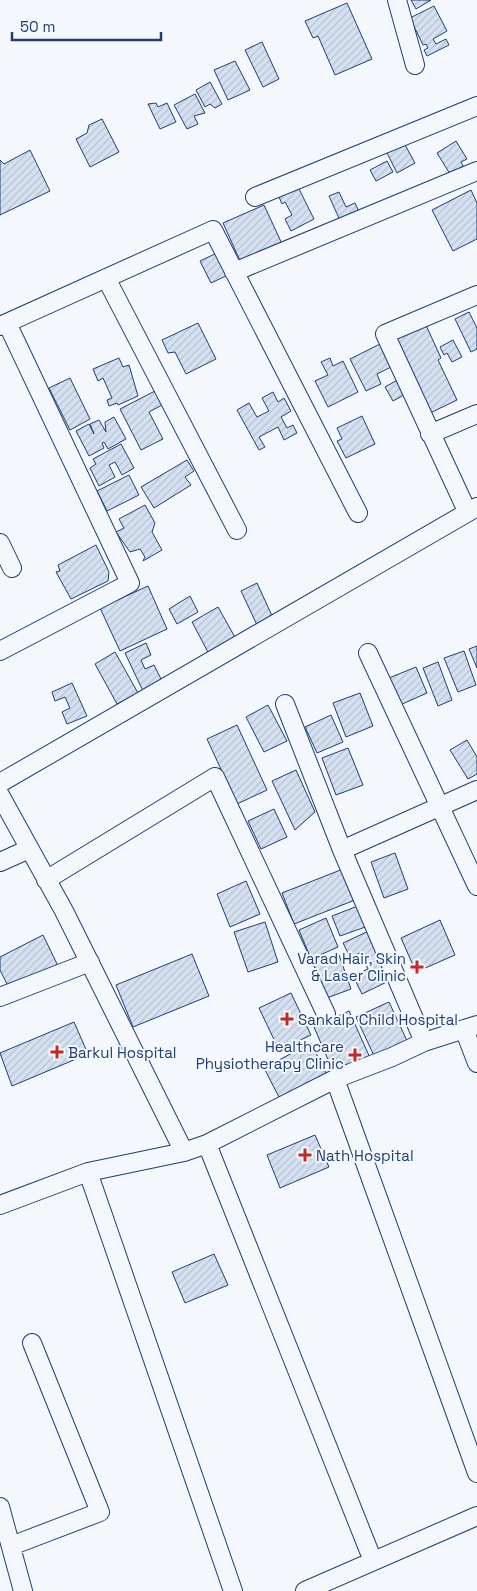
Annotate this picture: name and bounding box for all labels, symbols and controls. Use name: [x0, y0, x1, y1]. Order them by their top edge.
scale bar: [12, 10, 161, 42]
text: 50 m: [20, 17, 55, 36]
place label: Varad Hair, Skin & Laser Clinic: [297, 949, 406, 985]
marker: Varad Hair, Skin & Laser Clinic: [410, 960, 424, 974]
place label: Sankalp Child Hospital: [298, 1010, 458, 1029]
marker: Sankalp Child Hospital: [280, 1012, 294, 1026]
place label: Healthcare Physiotherapy Clinic: [196, 1037, 344, 1073]
place label: Barkul Hospital: [68, 1043, 176, 1062]
marker: Barkul Hospital: [50, 1045, 64, 1059]
marker: Healthcare Physiotherapy Clinic: [348, 1048, 362, 1062]
place label: Nath Hospital: [316, 1146, 414, 1165]
marker: Nath Hospital: [298, 1148, 312, 1162]

